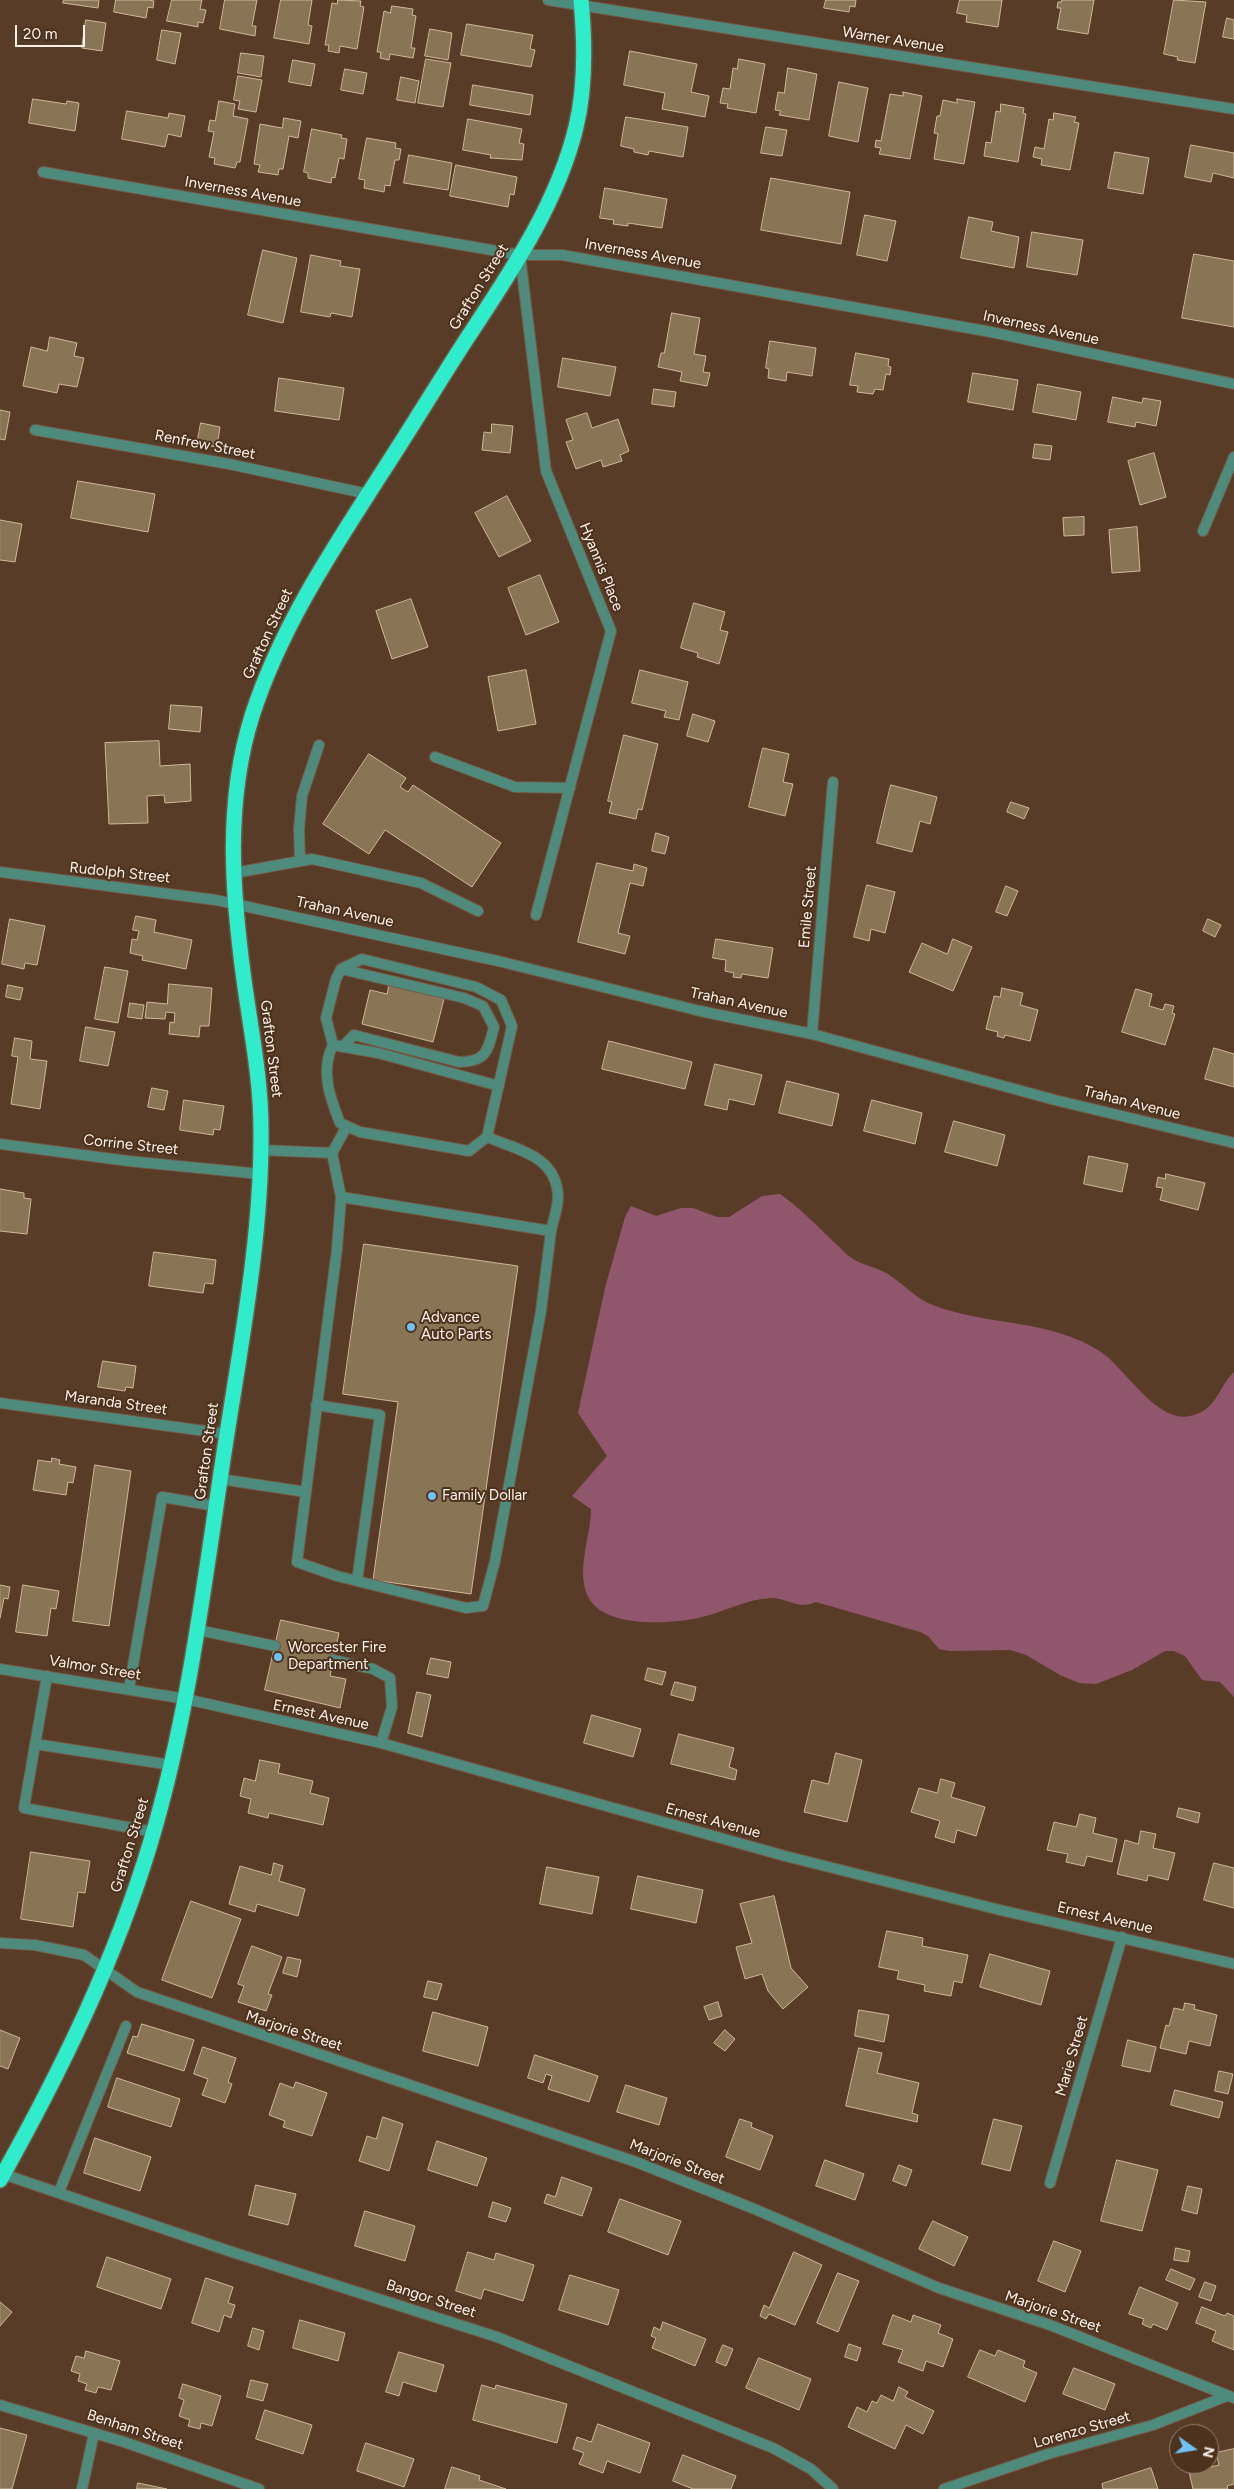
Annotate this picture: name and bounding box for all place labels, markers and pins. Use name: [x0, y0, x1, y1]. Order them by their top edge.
place label: Advance Auto Parts: [421, 1309, 491, 1344]
marker: Advance Auto Parts: [405, 1321, 417, 1333]
place label: Family Dollar: [442, 1487, 527, 1505]
marker: Family Dollar: [426, 1490, 438, 1502]
place label: Worcester Fire Department: [288, 1639, 386, 1674]
marker: Worcester Fire Department: [272, 1651, 284, 1663]

